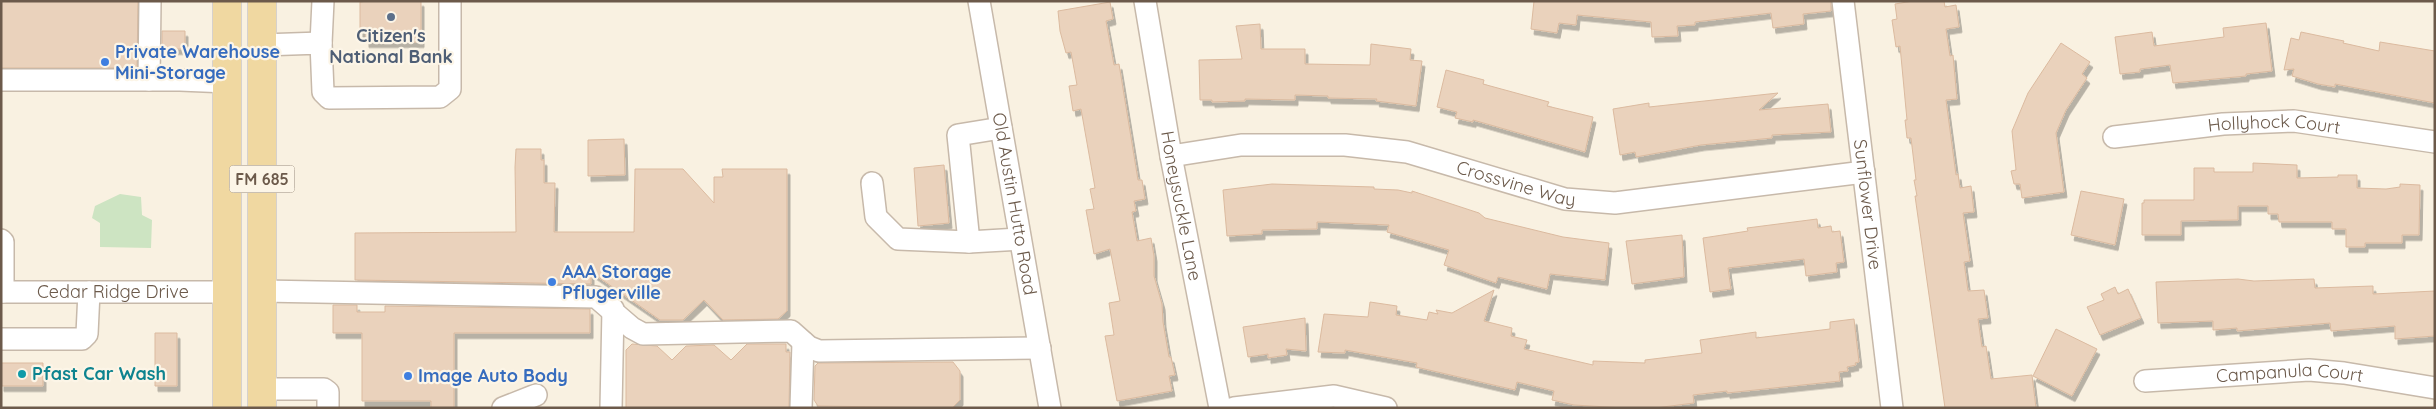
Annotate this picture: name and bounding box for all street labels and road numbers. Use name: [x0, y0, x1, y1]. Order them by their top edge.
street label: Hollyhock Court: [2206, 109, 2342, 139]
street label: Old Austin Hutto Road: [988, 111, 1042, 297]
street label: Honeysuckle Lane: [1156, 129, 1207, 283]
street label: Sunflower Drive: [1849, 138, 1887, 271]
street label: Crossvine Way: [1454, 155, 1577, 211]
road number: FM 685: [230, 165, 294, 192]
street label: Cedar Ridge Drive: [37, 280, 189, 303]
street label: Campanula Court: [2215, 358, 2365, 387]

